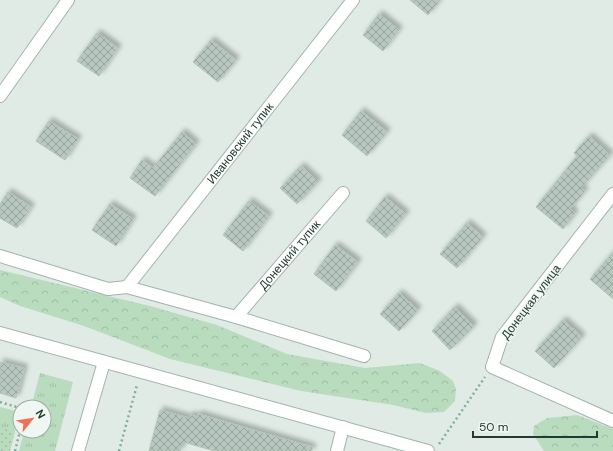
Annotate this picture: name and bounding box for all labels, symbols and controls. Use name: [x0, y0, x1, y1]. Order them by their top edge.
street label: Ивановский тупик: [203, 99, 278, 187]
street label: Донецкий тупик: [255, 216, 325, 293]
street label: Донецкая улица: [498, 261, 565, 343]
north arrow: [12, 399, 52, 439]
text: N: [33, 407, 49, 421]
scale bar: [473, 413, 597, 439]
text: 50 m: [479, 419, 508, 435]

